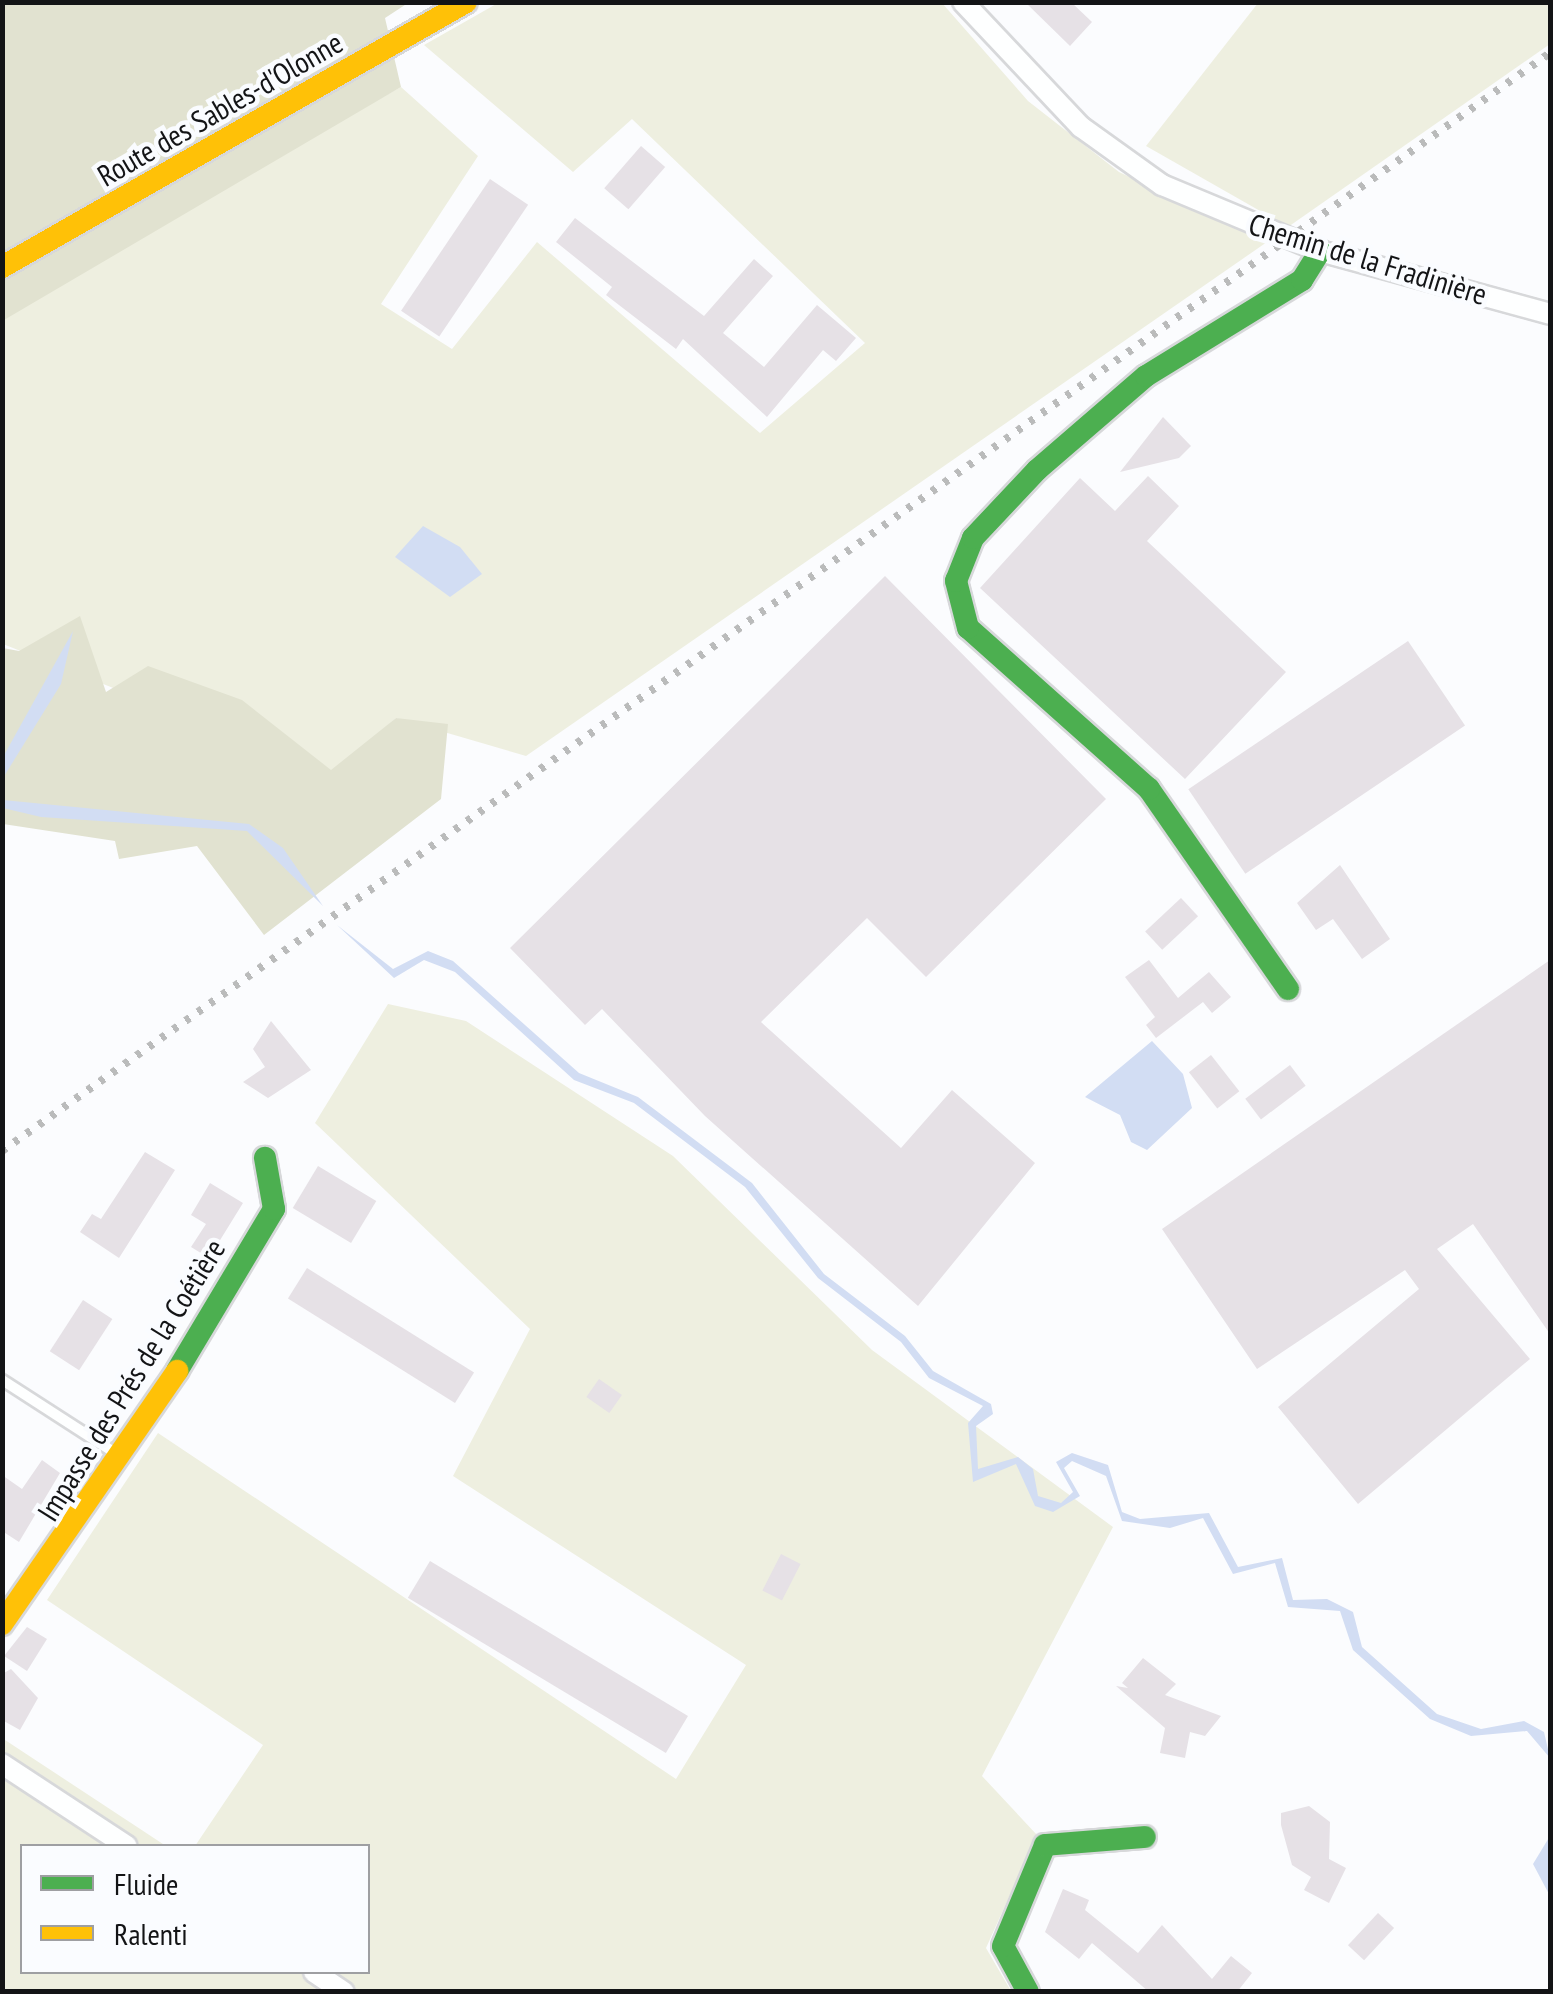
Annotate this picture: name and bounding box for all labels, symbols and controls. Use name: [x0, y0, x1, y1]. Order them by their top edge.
street label: Route des Sables-d'Olonne: [91, 24, 349, 194]
street label: Chemin de la Fradinière: [1245, 206, 1491, 312]
street label: Impasse des Prés de la Coétière: [30, 1232, 232, 1528]
legend: [20, 1844, 370, 1974]
text: Fluide: [114, 1864, 178, 1903]
text: Ralenti: [114, 1914, 188, 1953]

